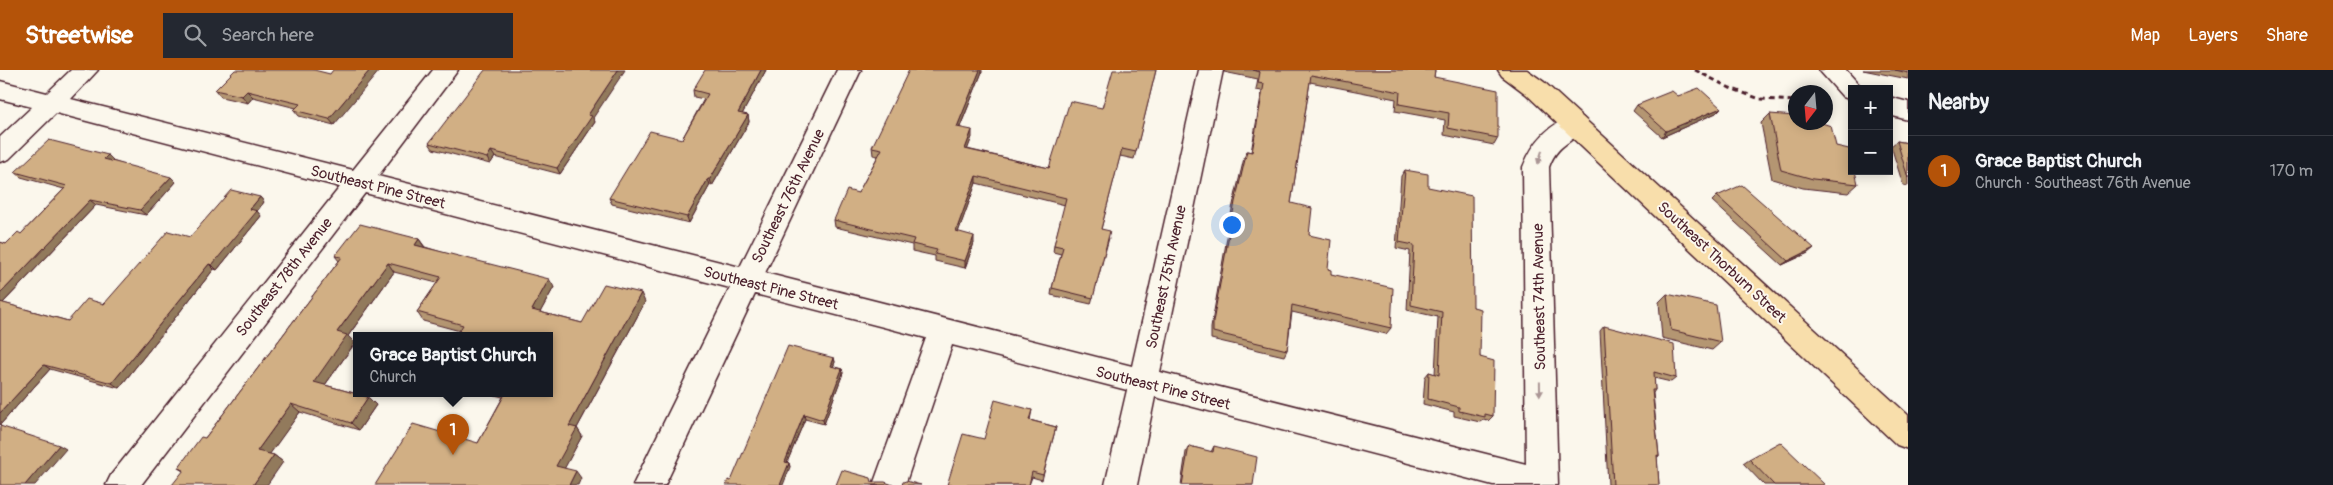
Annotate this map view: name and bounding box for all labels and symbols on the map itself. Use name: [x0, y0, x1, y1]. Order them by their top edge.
north arrow: [1788, 85, 1833, 130]
street label: Southeast 76th Avenue: [748, 125, 829, 266]
one-way arrow: [1535, 150, 1543, 165]
street label: Southeast Pine Street: [308, 162, 448, 214]
street label: Southeast Thorburn Street: [1653, 198, 1791, 328]
street label: Southeast 75th Avenue: [1142, 203, 1191, 351]
your location: [1219, 212, 1245, 238]
street label: Southeast 78th Avenue: [232, 214, 337, 341]
street label: Southeast 74th Avenue: [1529, 223, 1550, 371]
street label: Southeast Pine Street: [701, 263, 841, 315]
street label: Southeast Pine Street: [1093, 363, 1233, 415]
one-way arrow: [1536, 381, 1544, 397]
pin: 1: [437, 414, 469, 455]

